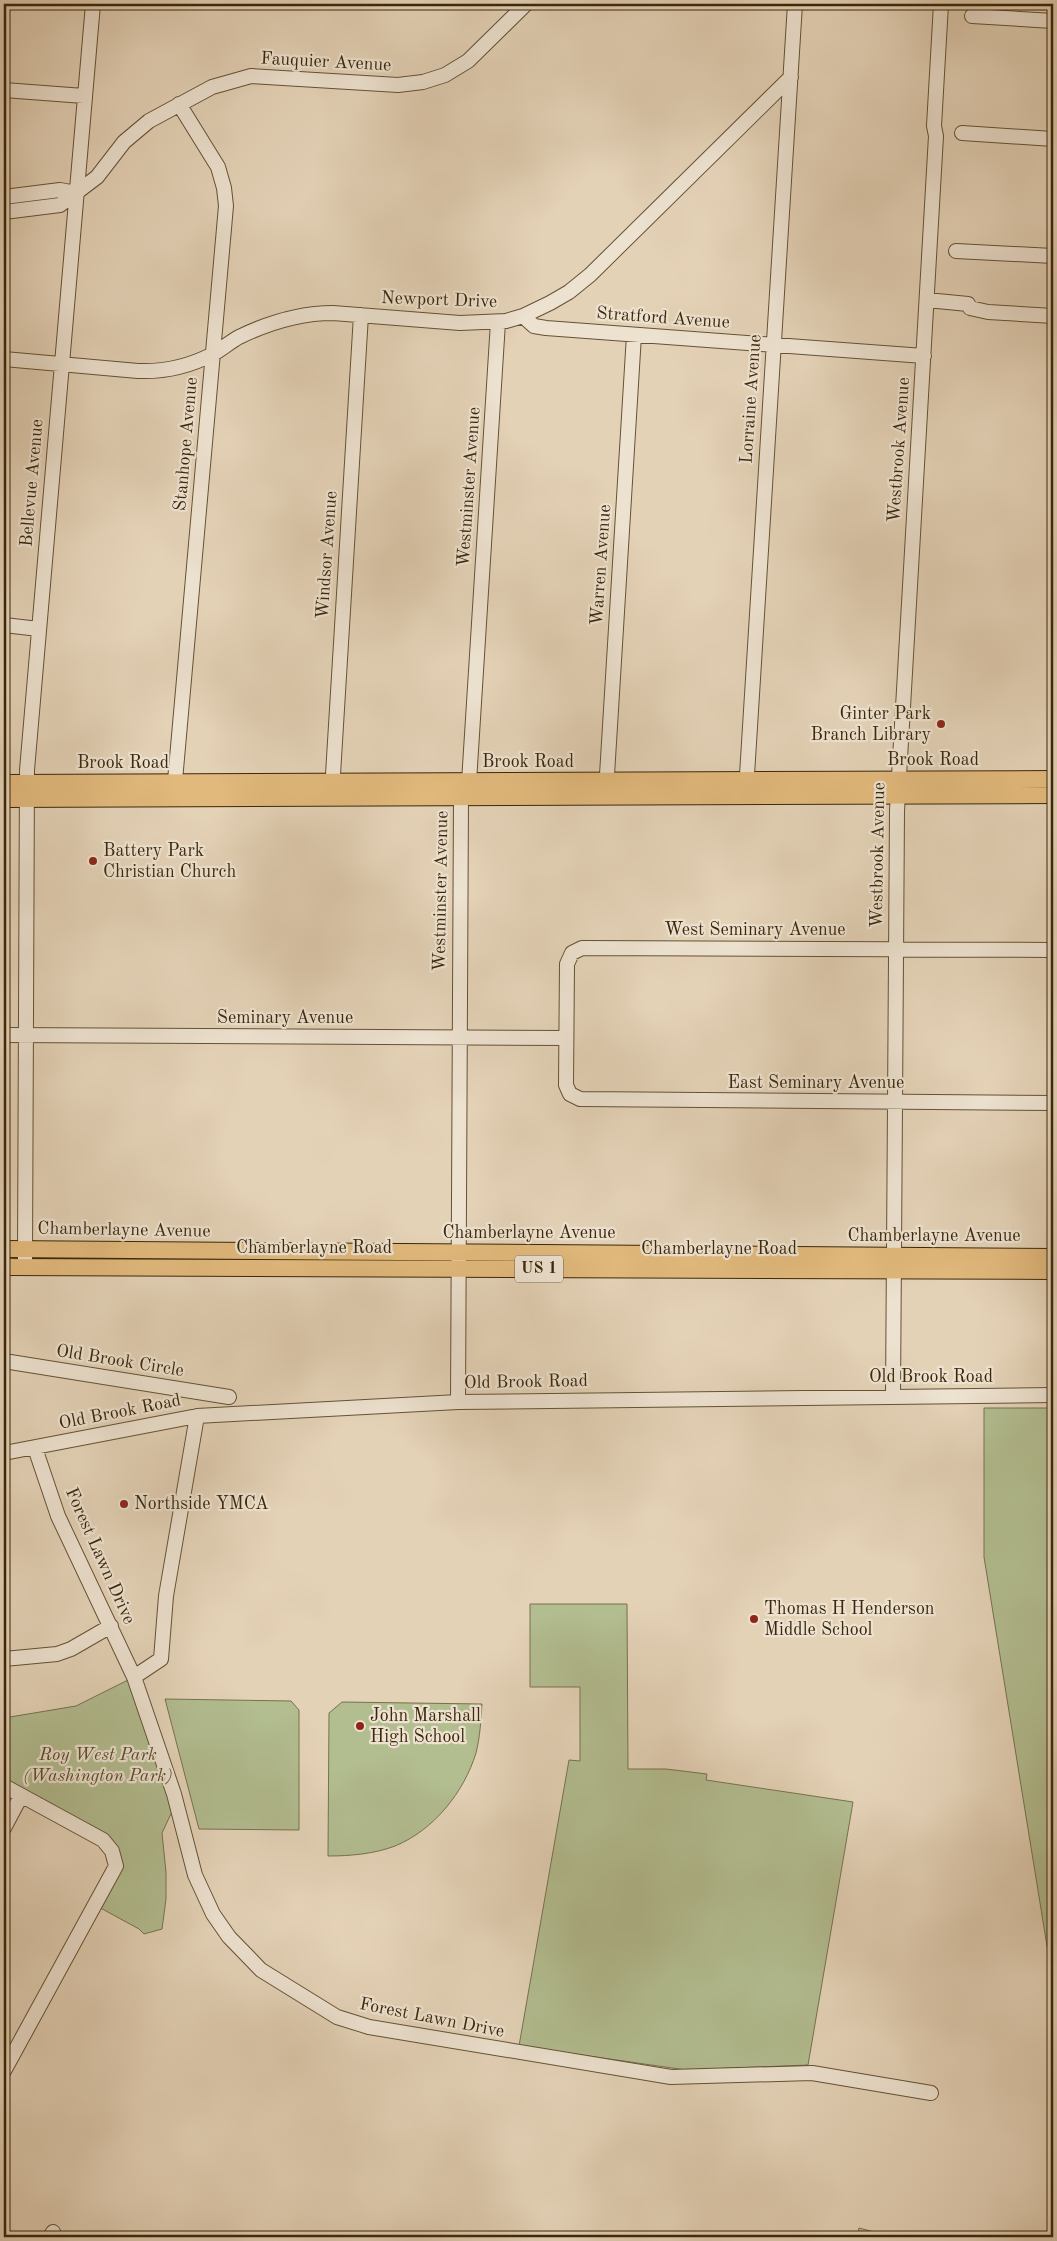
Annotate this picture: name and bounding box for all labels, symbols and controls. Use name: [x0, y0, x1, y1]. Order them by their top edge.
street label: Fauquier Avenue: [260, 50, 392, 74]
street label: Newport Drive: [381, 289, 497, 311]
street label: Stratford Avenue: [596, 304, 730, 332]
street label: Lorraine Avenue: [737, 334, 765, 464]
street label: Stanhope Avenue: [171, 376, 201, 512]
street label: Westbrook Avenue: [885, 377, 913, 523]
street label: Westminster Avenue: [454, 406, 484, 568]
street label: Bellevue Avenue: [17, 418, 47, 548]
street label: Windsor Avenue: [314, 490, 340, 620]
street label: Warren Avenue: [588, 504, 614, 626]
place label: Ginter Park Branch Library: [811, 705, 931, 744]
marker: Ginter Park Branch Library: [935, 718, 947, 730]
street label: Brook Road: [887, 751, 979, 769]
street label: Brook Road: [482, 753, 574, 771]
street label: Brook Road: [77, 754, 169, 772]
street label: Westbrook Avenue: [868, 782, 888, 928]
street label: Westminster Avenue: [431, 810, 451, 972]
place label: Battery Park Christian Church: [103, 842, 236, 881]
marker: Battery Park Christian Church: [87, 855, 99, 867]
street label: West Seminary Avenue: [664, 921, 846, 939]
street label: Seminary Avenue: [217, 1009, 353, 1027]
street label: East Seminary Avenue: [728, 1074, 904, 1092]
street label: Chamberlayne Avenue: [37, 1219, 211, 1241]
street label: Chamberlayne Avenue: [442, 1224, 616, 1242]
street label: Chamberlayne Avenue: [847, 1227, 1021, 1245]
street label: Chamberlayne Road: [236, 1239, 392, 1257]
street label: Chamberlayne Road: [641, 1240, 797, 1258]
road number: US 1: [515, 1256, 563, 1282]
street label: Old Brook Circle: [55, 1342, 185, 1380]
street label: Old Brook Road: [869, 1368, 993, 1386]
street label: Old Brook Road: [464, 1372, 588, 1392]
street label: Old Brook Road: [57, 1391, 183, 1433]
street label: Forest Lawn Drive: [62, 1485, 138, 1627]
place label: Northside YMCA: [134, 1495, 269, 1513]
marker: Northside YMCA: [118, 1498, 130, 1510]
place label: Thomas H Henderson Middle School: [764, 1600, 935, 1639]
marker: Thomas H Henderson Middle School: [748, 1613, 760, 1625]
place label: John Marshall High School: [370, 1707, 481, 1746]
marker: John Marshall High School: [354, 1720, 366, 1732]
park label: Roy West Park (Washington Park): [23, 1746, 173, 1785]
street label: Forest Lawn Drive: [358, 1995, 506, 2041]

